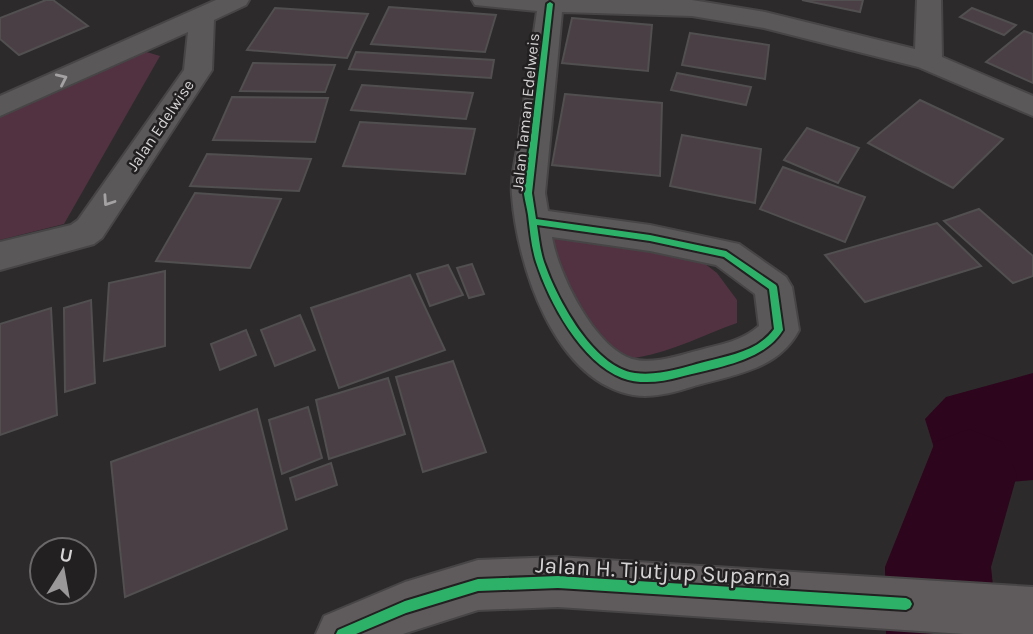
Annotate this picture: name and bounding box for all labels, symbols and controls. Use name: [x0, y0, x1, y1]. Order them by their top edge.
street label: Jalan Taman Edelweis: [508, 32, 543, 192]
one-way arrow: [55, 73, 67, 87]
street label: Jalan Edelwise: [123, 76, 198, 175]
one-way arrow: [104, 193, 116, 206]
north arrow: [28, 536, 98, 606]
text: U: [58, 543, 75, 567]
street label: Jalan H. Tjutjup Suparna: [535, 551, 791, 592]

